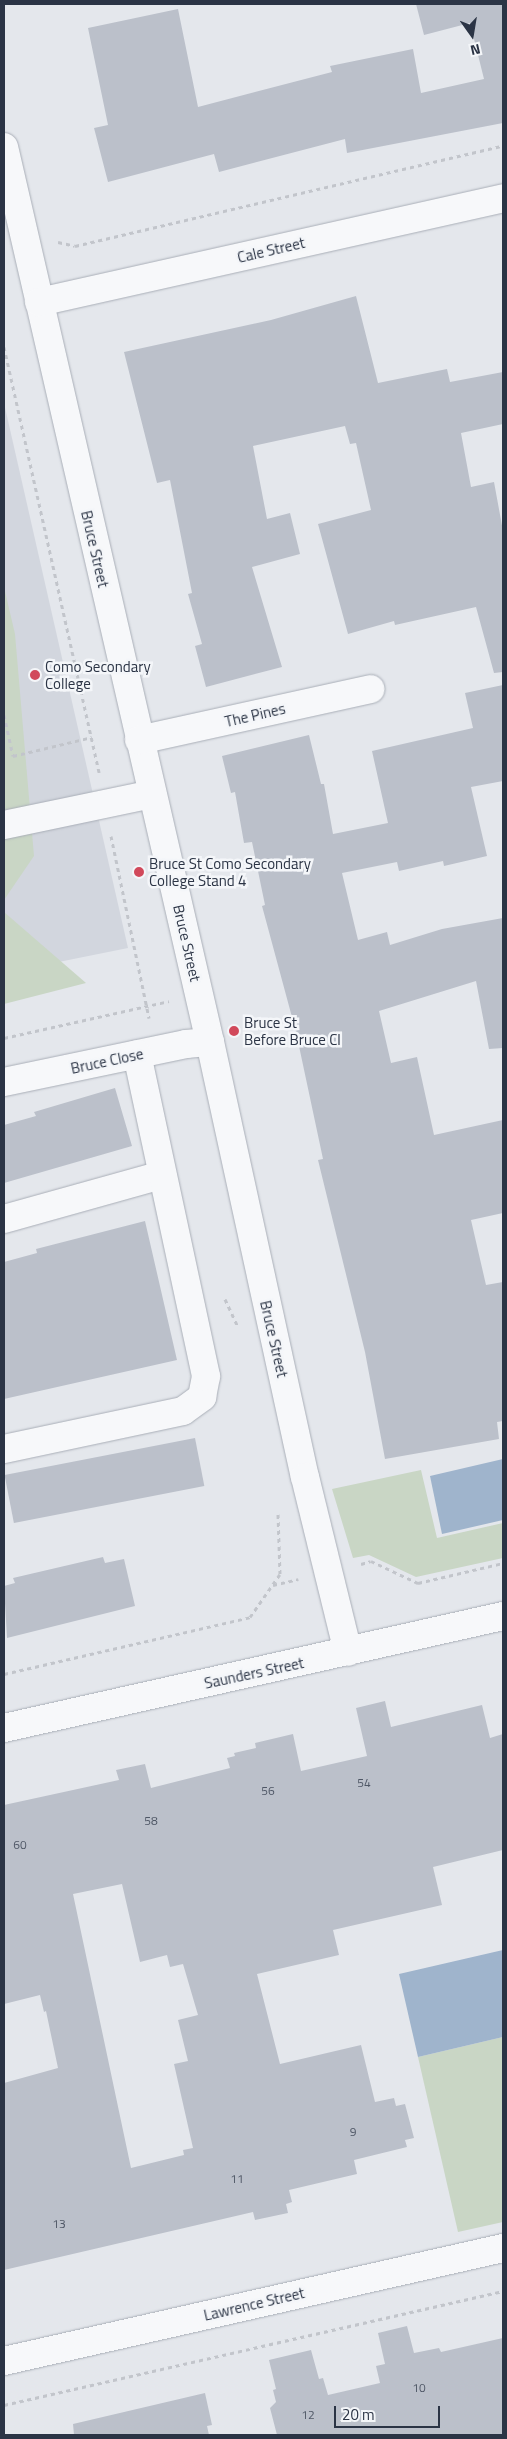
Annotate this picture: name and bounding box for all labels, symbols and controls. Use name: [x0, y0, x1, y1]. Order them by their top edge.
north arrow: [447, 10, 497, 60]
text: N: [468, 39, 483, 61]
street label: Cale Street: [236, 234, 306, 266]
street label: Bruce Street: [77, 509, 113, 589]
place label: Como Secondary College: [45, 657, 151, 692]
marker: Como Secondary College: [29, 669, 41, 681]
street label: The Pines: [223, 699, 287, 731]
place label: Bruce St Como Secondary College Stand 4: [149, 854, 311, 889]
marker: Bruce St Como Secondary College Stand 4: [133, 866, 145, 878]
street label: Bruce Street: [169, 903, 205, 983]
place label: Bruce St Before Bruce Cl: [244, 1013, 341, 1048]
marker: Bruce St Before Bruce Cl: [228, 1025, 240, 1037]
street label: Bruce Close: [69, 1045, 145, 1077]
street label: Bruce Street: [256, 1299, 292, 1379]
street label: Saunders Street: [203, 1654, 305, 1692]
house number: 54: [357, 1776, 371, 1790]
house number: 56: [261, 1784, 275, 1798]
house number: 58: [144, 1814, 158, 1828]
house number: 60: [13, 1838, 27, 1852]
house number: 9: [350, 2125, 356, 2139]
house number: 11: [230, 2172, 244, 2186]
house number: 13: [52, 2217, 66, 2231]
street label: Lawrence Street: [202, 2284, 306, 2324]
house number: 10: [412, 2381, 426, 2395]
scale bar: [337, 2396, 443, 2428]
text: 20 m: [342, 2403, 375, 2426]
house number: 12: [301, 2408, 315, 2422]

